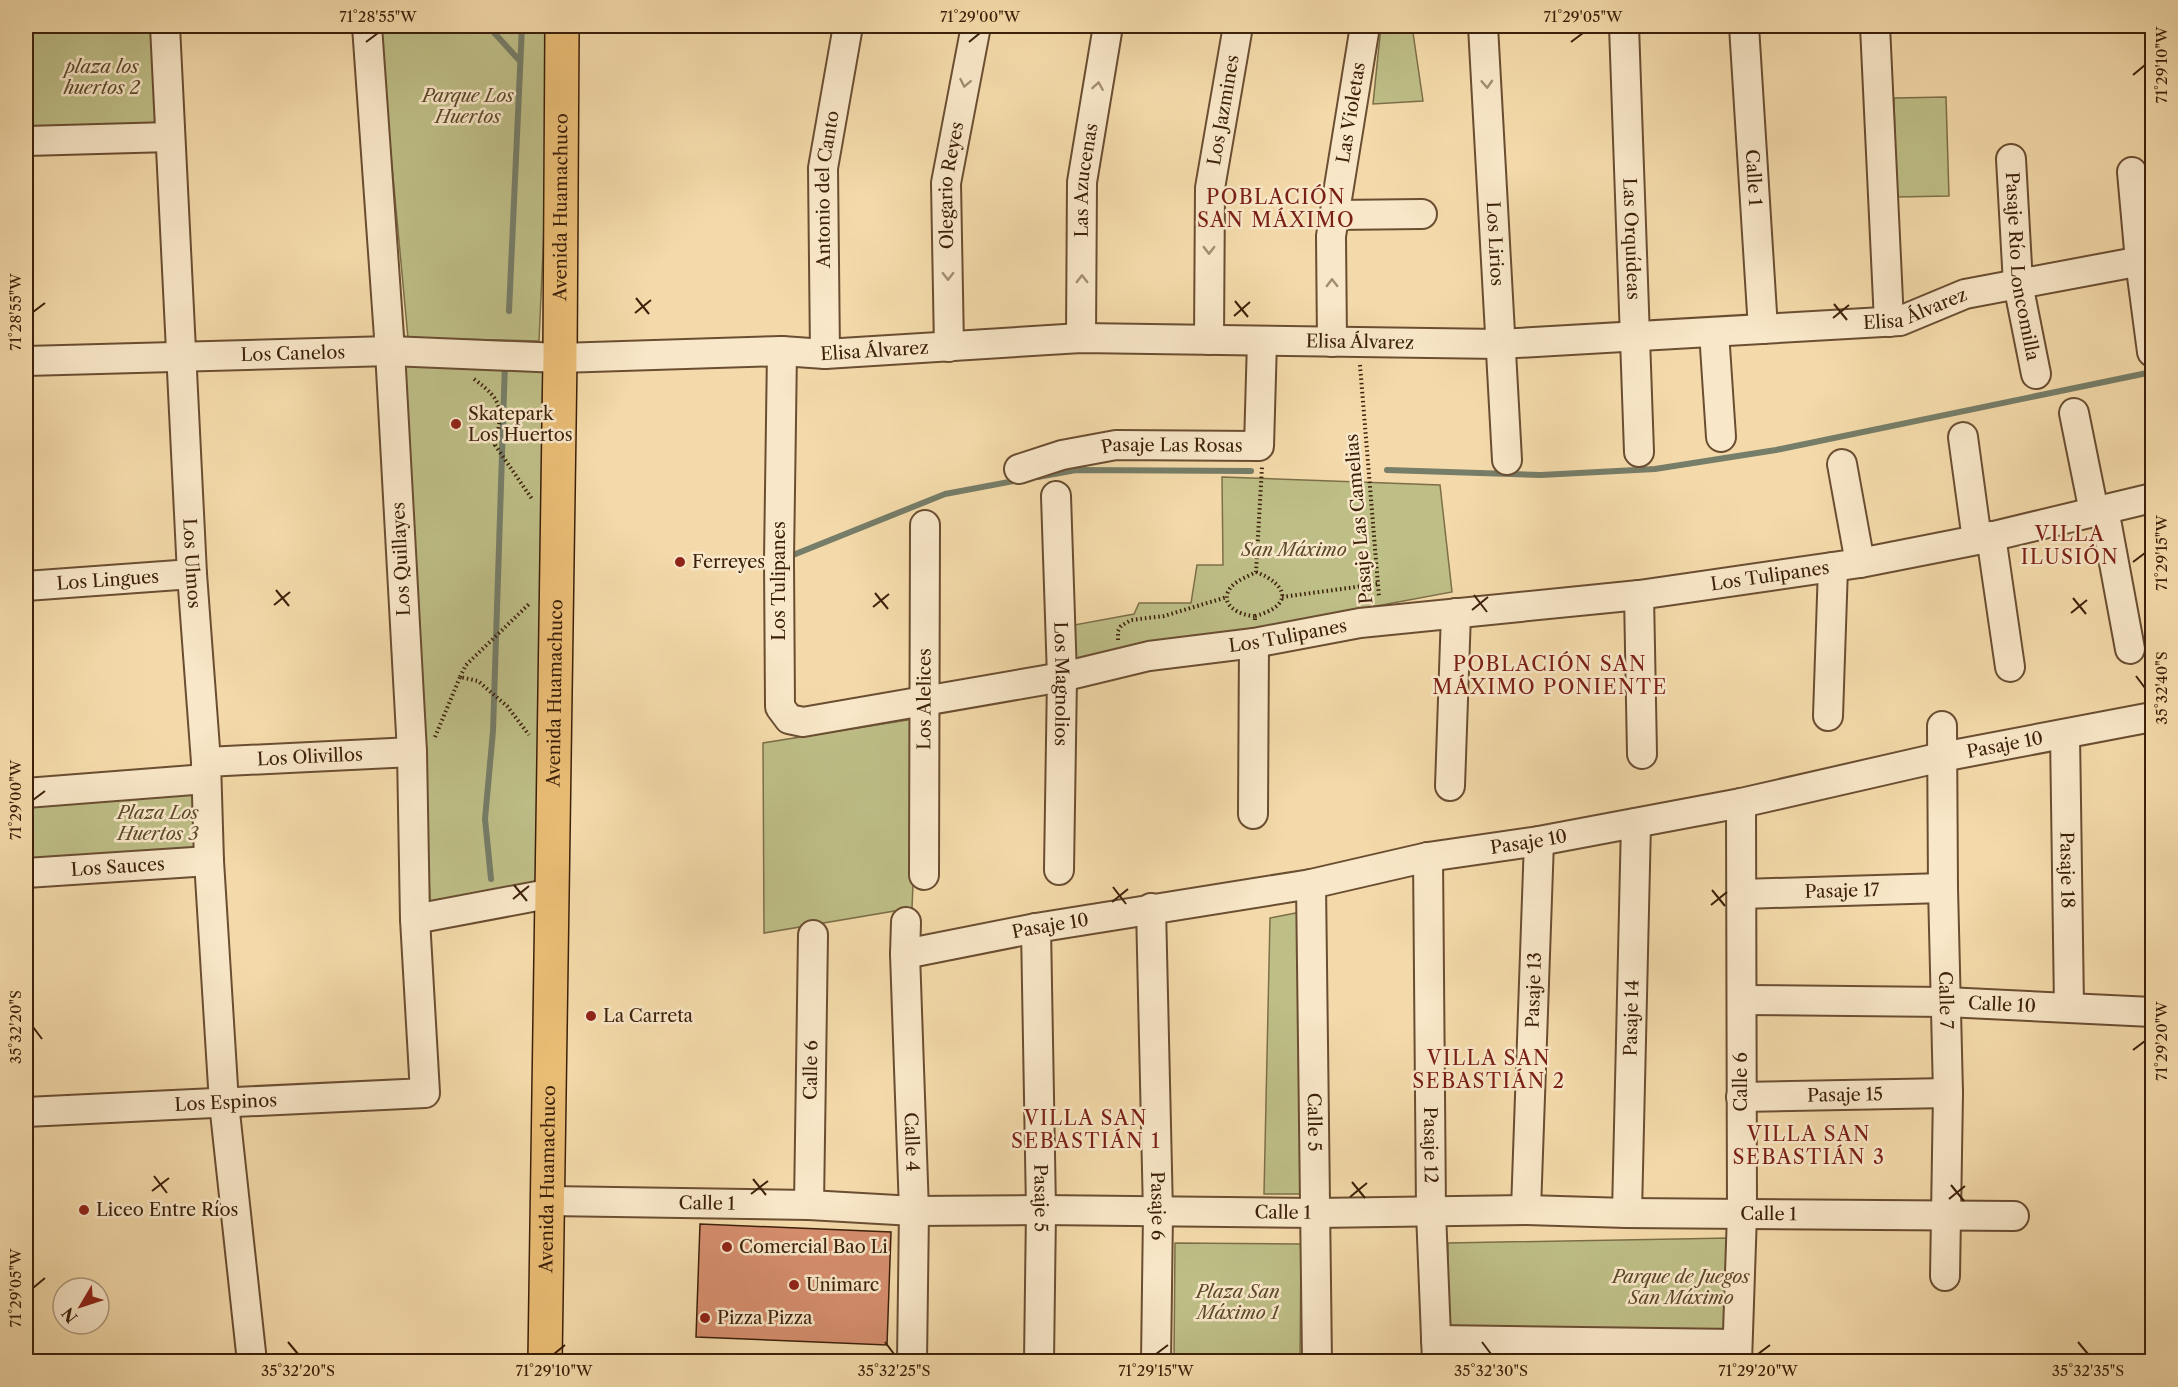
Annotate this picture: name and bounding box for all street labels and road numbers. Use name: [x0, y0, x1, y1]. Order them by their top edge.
street label: Los Jazmines: [1203, 53, 1244, 167]
street label: Las Violetas: [1332, 61, 1370, 165]
street label: Antonio del Canto: [812, 109, 844, 269]
street label: Avenida Huamachuco: [549, 113, 572, 302]
street label: Olegario Reyes: [934, 120, 968, 249]
street label: Las Azucenas: [1071, 121, 1103, 238]
street label: Calle 1: [1741, 149, 1766, 207]
street label: Pasaje Río Loncomilla: [2001, 171, 2044, 363]
street label: Las Orquídeas: [1618, 177, 1645, 300]
street label: Los Lirios: [1482, 201, 1508, 287]
street label: Elisa Álvarez: [1863, 283, 1970, 334]
street label: Elisa Álvarez: [1306, 330, 1414, 354]
street label: Elisa Álvarez: [820, 337, 929, 365]
street label: Los Canelos: [240, 341, 345, 366]
street label: Pasaje Las Camelias: [1341, 433, 1377, 605]
street label: Pasaje Las Rosas: [1099, 434, 1243, 459]
street label: Los Quillayes: [387, 501, 415, 617]
street label: Los Ulmos: [178, 518, 206, 609]
street label: Los Tulipanes: [768, 521, 790, 641]
street label: Los Tulipanes: [1709, 557, 1831, 596]
street label: Los Lingues: [56, 565, 160, 595]
street label: Avenida Huamachuco: [543, 599, 567, 788]
street label: Los Tulipanes: [1227, 615, 1349, 657]
street label: Los Magnolios: [1049, 621, 1073, 746]
street label: Los Alelices: [913, 648, 936, 750]
street label: Pasaje 10: [1965, 727, 2045, 763]
street label: Los Olivillos: [256, 743, 363, 771]
street label: Pasaje 10: [1489, 825, 1569, 859]
street label: Pasaje 18: [2055, 831, 2079, 909]
street label: Los Sauces: [70, 853, 166, 881]
street label: Pasaje 17: [1804, 879, 1880, 903]
street label: Pasaje 10: [1010, 909, 1090, 944]
street label: Pasaje 13: [1521, 952, 1546, 1029]
street label: Calle 7: [1934, 971, 1957, 1029]
street label: Pasaje 14: [1620, 980, 1643, 1057]
street label: Calle 10: [1967, 992, 2036, 1017]
street label: Calle 6: [800, 1040, 822, 1100]
street label: Calle 6: [1730, 1052, 1752, 1112]
street label: Pasaje 15: [1807, 1083, 1883, 1107]
street label: Avenida Huamachuco: [535, 1085, 560, 1274]
street label: Los Espinos: [174, 1089, 278, 1116]
street label: Calle 5: [1303, 1092, 1325, 1152]
street label: Pasaje 12: [1419, 1107, 1442, 1183]
street label: Calle 4: [900, 1112, 924, 1172]
street label: Pasaje 5: [1029, 1164, 1052, 1232]
street label: Pasaje 6: [1146, 1171, 1169, 1241]
street label: Calle 1: [679, 1192, 736, 1215]
street label: Calle 1: [1254, 1201, 1312, 1224]
street label: Calle 1: [1740, 1203, 1798, 1225]

